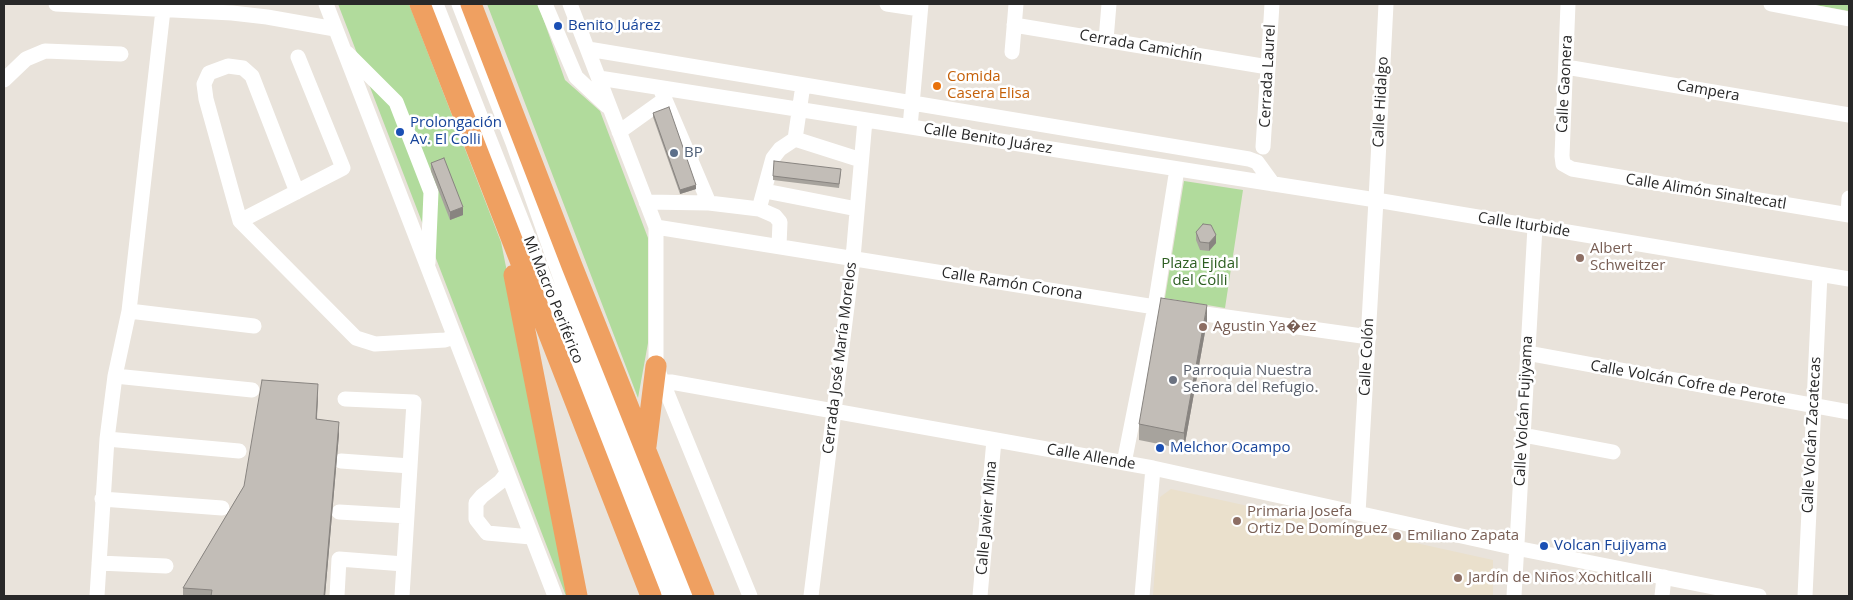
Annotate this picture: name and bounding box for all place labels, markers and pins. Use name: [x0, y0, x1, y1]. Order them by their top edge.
place label: Benito Juárez: [568, 17, 661, 35]
marker: Benito Juárez: [552, 20, 564, 32]
place label: Comida Casera Elisa: [947, 68, 1030, 103]
marker: Comida Casera Elisa: [931, 80, 943, 92]
place label: Prolongación Av. El Colli: [410, 114, 502, 149]
marker: Prolongación Av. El Colli: [394, 126, 406, 138]
place label: BP: [684, 144, 703, 162]
marker: BP: [668, 147, 680, 159]
place label: Albert Schweitzer: [1590, 240, 1665, 275]
marker: Albert Schweitzer: [1574, 252, 1586, 264]
place label: Agustin Ya�ez: [1213, 318, 1316, 336]
marker: Agustin Ya�ez: [1197, 321, 1209, 333]
place label: Parroquia Nuestra Señora del Refugio.: [1183, 362, 1318, 397]
marker: Parroquia Nuestra Señora del Refugio.: [1167, 374, 1179, 386]
place label: Melchor Ocampo: [1170, 439, 1290, 457]
marker: Melchor Ocampo: [1154, 442, 1166, 454]
place label: Primaria Josefa Ortiz De Domínguez: [1247, 503, 1388, 538]
marker: Primaria Josefa Ortiz De Domínguez: [1231, 515, 1243, 527]
place label: Emiliano Zapata: [1407, 527, 1519, 545]
marker: Emiliano Zapata: [1391, 530, 1403, 542]
place label: Volcan Fujiyama: [1554, 537, 1667, 555]
marker: Volcan Fujiyama: [1538, 540, 1550, 552]
place label: Jardín de Niños Xochitlcalli: [1468, 569, 1652, 587]
marker: Jardín de Niños Xochitlcalli: [1452, 572, 1464, 584]

